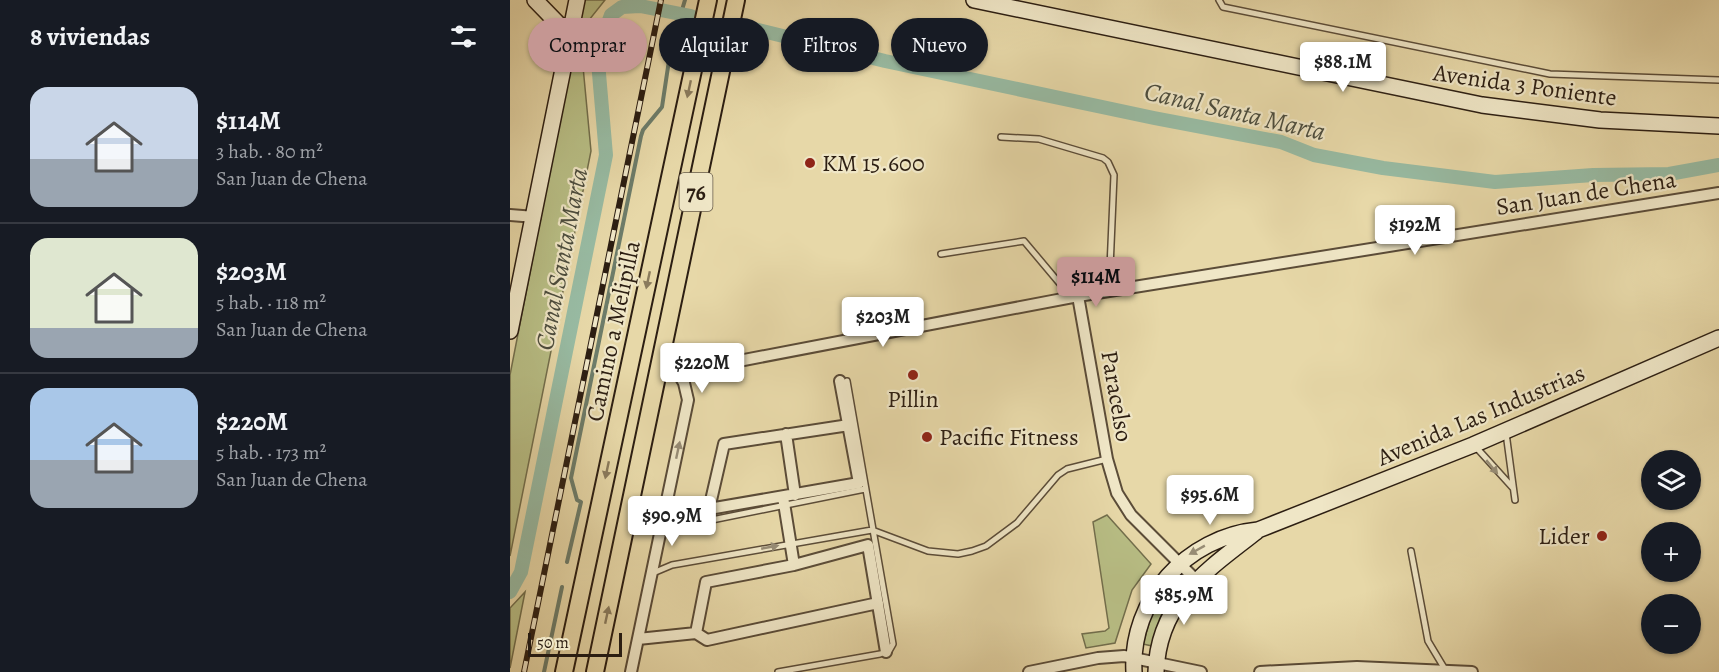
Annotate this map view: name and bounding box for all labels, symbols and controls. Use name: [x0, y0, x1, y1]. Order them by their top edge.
chip: Comprar: [528, 18, 647, 72]
chip: Alquilar: [659, 18, 769, 72]
chip: Filtros: [781, 18, 879, 72]
chip: Nuevo: [891, 18, 988, 72]
text: 8 viviendas: [30, 19, 150, 54]
icon: filters: [447, 20, 480, 53]
pin: $88.1M: [1294, 42, 1392, 93]
text: $88.1M: [1314, 48, 1372, 75]
street label: Avenida 3 Poniente: [1430, 56, 1619, 114]
water label: Canal Santa Marta: [1141, 74, 1329, 149]
one-way arrow: [684, 80, 693, 99]
text: $114M: [216, 103, 281, 138]
icon: home: [78, 111, 150, 183]
text: 3 hab. · 80 m²: [216, 138, 323, 165]
place label: KM 15.600: [822, 147, 925, 179]
marker: KM 15.600: [803, 156, 817, 170]
street label: San Juan de Chena: [1494, 163, 1679, 223]
text: San Juan de Chena: [216, 165, 368, 192]
water label: Canal Santa Marta: [527, 165, 596, 353]
road number: 76: [680, 173, 712, 211]
pin: $192M: [1373, 205, 1457, 256]
text: $192M: [1389, 211, 1441, 238]
street label: Camino a Melipilla: [578, 237, 648, 424]
text: $203M: [216, 254, 287, 289]
pin: $114M: [1054, 257, 1138, 308]
icon: home: [78, 262, 150, 334]
text: $114M: [1071, 263, 1121, 290]
one-way arrow: [643, 270, 653, 289]
text: 5 hab. · 118 m²: [216, 289, 326, 316]
pin: $203M: [841, 297, 925, 348]
text: $203M: [856, 303, 910, 330]
text: San Juan de Chena: [216, 316, 368, 343]
pin: $220M: [660, 343, 744, 394]
street label: Paracelso: [1093, 348, 1141, 444]
text: $220M: [674, 349, 730, 376]
street label: Avenida Las Industrias: [1371, 357, 1590, 474]
marker: Pillin: [906, 368, 920, 382]
place label: Pillin: [887, 383, 939, 415]
text: $220M: [216, 404, 288, 439]
icon: home: [78, 412, 150, 484]
place label: Pacific Fitness: [939, 421, 1079, 453]
marker: Pacific Fitness: [920, 430, 934, 444]
text: 5 hab. · 173 m²: [216, 439, 326, 466]
one-way arrow: [674, 441, 683, 460]
map controls: [1641, 450, 1701, 654]
button: layers: [1641, 450, 1701, 510]
one-way arrow: [1486, 459, 1499, 475]
one-way arrow: [602, 461, 611, 480]
text: San Juan de Chena: [216, 466, 368, 493]
pin: $95.6M: [1161, 475, 1259, 526]
text: $95.6M: [1181, 481, 1239, 508]
pin: $90.9M: [623, 496, 721, 547]
text: $90.9M: [642, 502, 702, 529]
place label: Lider: [1538, 520, 1590, 552]
button: +: [1641, 522, 1701, 582]
marker: Lider: [1595, 529, 1609, 543]
one-way arrow: [761, 542, 780, 551]
one-way arrow: [1189, 545, 1206, 555]
pin: $85.9M: [1135, 575, 1233, 626]
text: $85.9M: [1154, 581, 1214, 608]
button: −: [1641, 594, 1701, 654]
one-way arrow: [603, 605, 612, 624]
scale bar: [528, 630, 622, 658]
text: 50 m: [537, 632, 569, 654]

